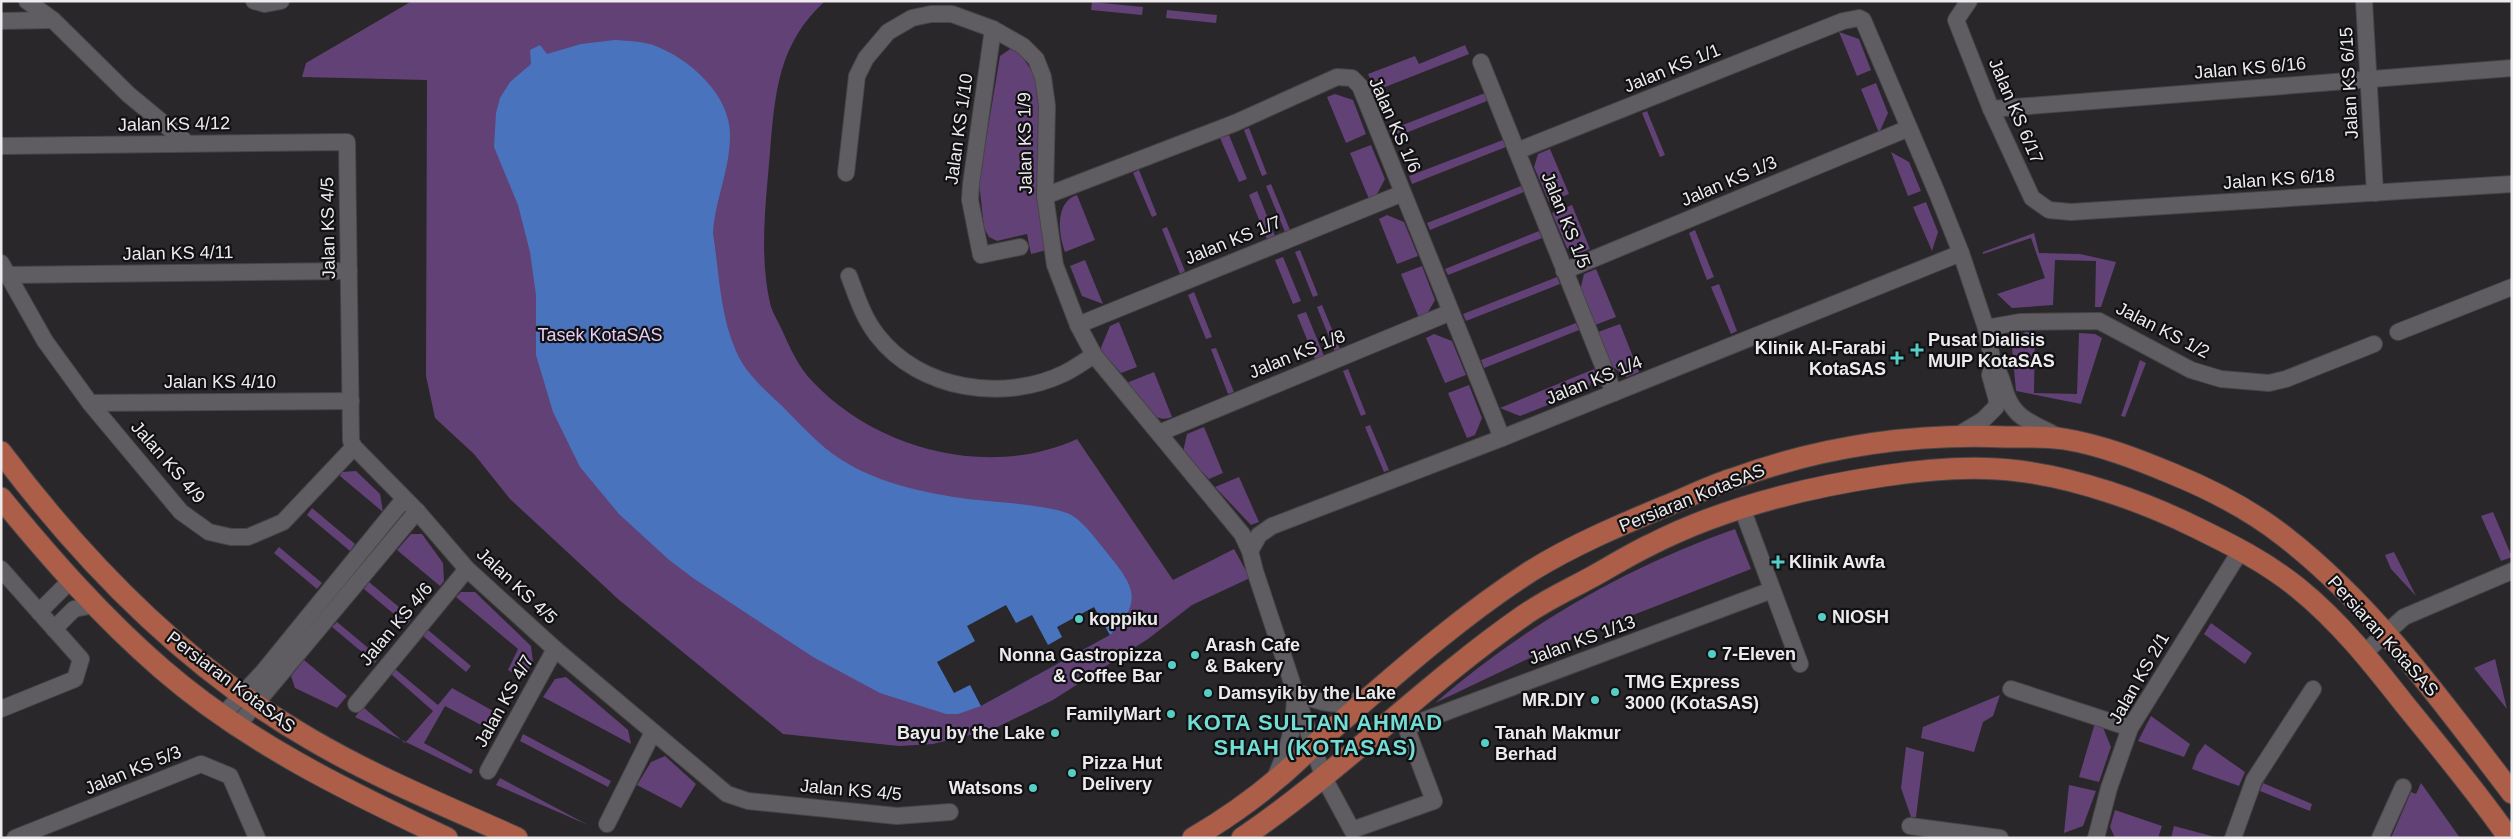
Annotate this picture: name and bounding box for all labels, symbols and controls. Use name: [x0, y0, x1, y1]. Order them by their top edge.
street label: Jalan KS 6/15: [2336, 27, 2362, 139]
street label: Jalan KS 1/1: [1621, 40, 1723, 96]
street label: Jalan KS 6/16: [2193, 53, 2307, 83]
street label: Jalan KS 6/17: [1985, 56, 2047, 166]
street label: Jalan KS 1/10: [941, 72, 977, 186]
street label: Jalan KS 1/6: [1365, 74, 1425, 176]
street label: Jalan KS 1/9: [1014, 92, 1036, 194]
street label: Jalan KS 4/12: [118, 113, 230, 135]
street label: Jalan KS 1/3: [1678, 152, 1780, 210]
street label: Jalan KS 6/18: [2222, 165, 2336, 193]
street label: Jalan KS 1/5: [1538, 169, 1594, 271]
street label: Jalan KS 4/5: [317, 177, 339, 279]
street label: Jalan KS 1/7: [1182, 212, 1284, 268]
street label: Jalan KS 4/11: [122, 242, 234, 264]
street label: Jalan KS 1/2: [2113, 298, 2213, 362]
park label: Tasek KotaSAS: [537, 325, 663, 345]
street label: Jalan KS 1/8: [1246, 326, 1348, 382]
place label: Pusat Dialisis MUIP KotaSAS: [1928, 330, 2055, 371]
place label: Klinik Al-Farabi KotaSAS: [1755, 338, 1886, 379]
marker: Pusat Dialisis MUIP KotaSAS: [1910, 343, 1924, 357]
marker: Klinik Al-Farabi KotaSAS: [1890, 351, 1904, 365]
street label: Jalan KS 1/4: [1543, 352, 1645, 408]
street label: Jalan KS 4/10: [164, 372, 276, 392]
street label: Jalan KS 4/9: [127, 417, 209, 507]
street label: Persiaran KotaSAS: [1616, 460, 1768, 536]
street label: Jalan KS 4/5: [473, 544, 561, 628]
place label: Klinik Awfa: [1789, 552, 1886, 572]
marker: Klinik Awfa: [1771, 555, 1785, 569]
street label: Persiaran KotaSAS: [2324, 572, 2442, 700]
street label: Jalan KS 4/6: [356, 578, 436, 670]
place label: NIOSH: [1832, 607, 1889, 627]
place label: koppiku: [1089, 609, 1158, 629]
street label: Jalan KS 1/13: [1526, 611, 1638, 669]
marker: NIOSH: [1816, 611, 1828, 623]
marker: koppiku: [1073, 613, 1085, 625]
street label: Persiaran KotaSAS: [163, 627, 299, 737]
street label: Jalan KS 2/1: [2105, 629, 2173, 727]
place label: Arash Cafe & Bakery: [1205, 635, 1300, 676]
place label: 7-Eleven: [1722, 644, 1796, 664]
place label: Nonna Gastropizza & Coffee Bar: [999, 645, 1163, 686]
marker: 7-Eleven: [1706, 648, 1718, 660]
marker: Arash Cafe & Bakery: [1189, 649, 1201, 661]
street label: Jalan KS 4/7: [471, 652, 537, 750]
marker: Nonna Gastropizza & Coffee Bar: [1166, 659, 1178, 671]
place label: TMG Express 3000 (KotaSAS): [1625, 672, 1759, 713]
place label: Damsyik by the Lake: [1218, 683, 1396, 703]
marker: TMG Express 3000 (KotaSAS): [1609, 686, 1621, 698]
marker: Damsyik by the Lake: [1202, 687, 1214, 699]
place label: MR.DIY: [1522, 690, 1585, 710]
marker: MR.DIY: [1589, 694, 1601, 706]
place label: FamilyMart: [1066, 704, 1161, 724]
marker: FamilyMart: [1165, 708, 1177, 720]
district label: KOTA SULTAN AHMAD SHAH (KOTASAS): [1187, 710, 1443, 760]
place label: Bayu by the Lake: [897, 723, 1045, 743]
place label: Tanah Makmur Berhad: [1495, 723, 1621, 764]
marker: Bayu by the Lake: [1049, 727, 1061, 739]
marker: Tanah Makmur Berhad: [1479, 737, 1491, 749]
street label: Jalan KS 5/3: [82, 742, 184, 798]
place label: Pizza Hut Delivery: [1082, 753, 1162, 794]
marker: Pizza Hut Delivery: [1066, 767, 1078, 779]
street label: Jalan KS 4/5: [799, 776, 903, 804]
place label: Watsons: [949, 778, 1023, 798]
marker: Watsons: [1027, 782, 1039, 794]

